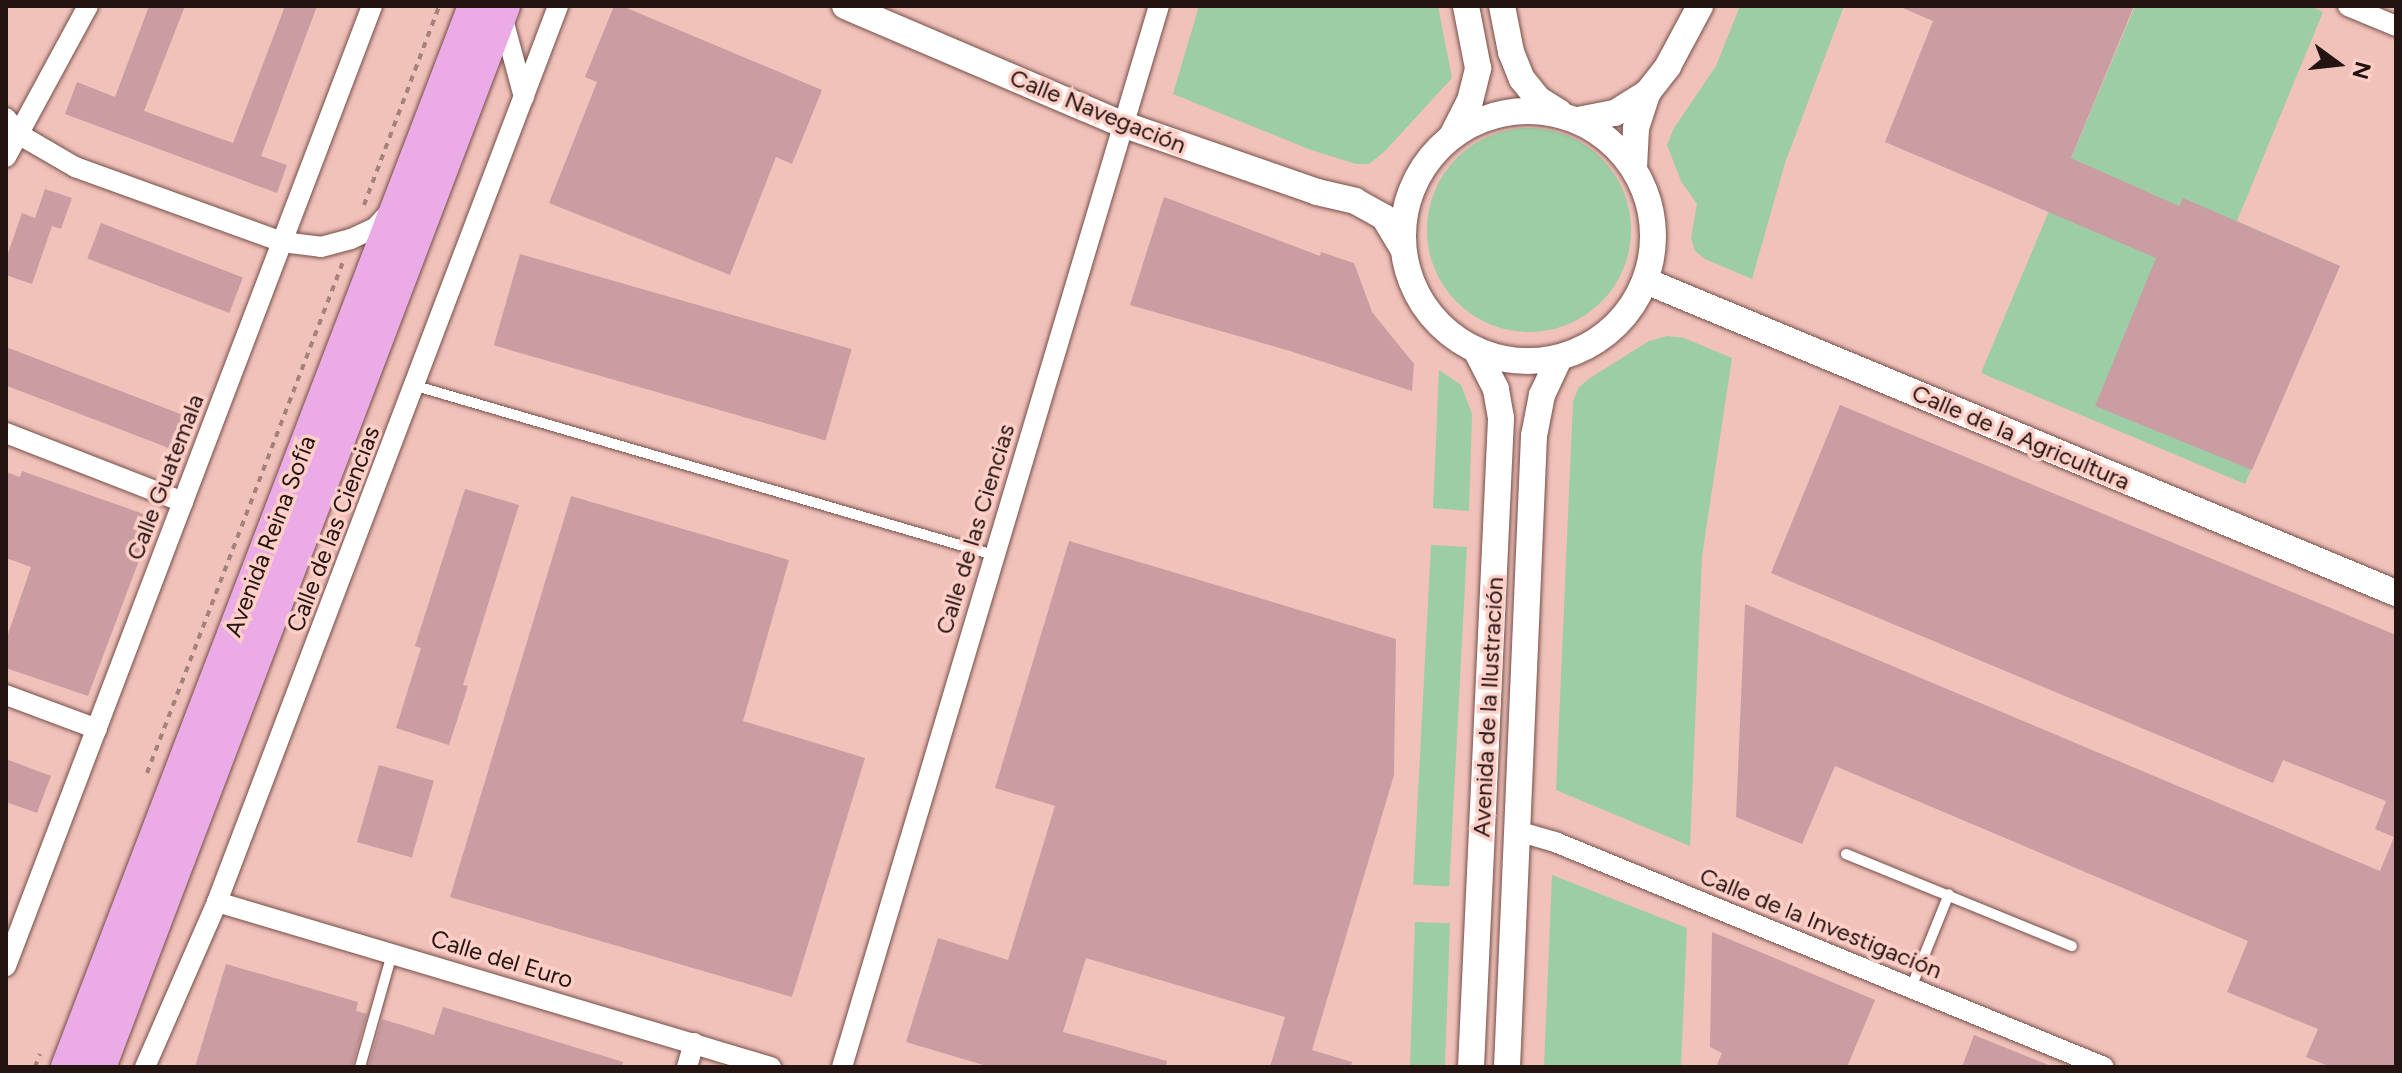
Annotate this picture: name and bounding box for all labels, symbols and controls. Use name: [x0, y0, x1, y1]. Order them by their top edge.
north arrow: [2298, 24, 2378, 104]
text: N: [2346, 59, 2377, 82]
street label: Calle Navegación: [1006, 63, 1190, 159]
street label: Calle de la Agricultura: [1908, 378, 2134, 496]
street label: Calle Guatemala: [120, 390, 210, 564]
street label: Calle de las Ciencias: [929, 420, 1021, 638]
street label: Calle de las Ciencias: [280, 422, 386, 636]
street label: Avenida Reina Sofía: [218, 431, 322, 641]
street label: Avenida de la Ilustración: [1467, 576, 1509, 838]
street label: Calle de la Investigación: [1696, 861, 1946, 985]
street label: Calle del Euro: [427, 924, 577, 994]

